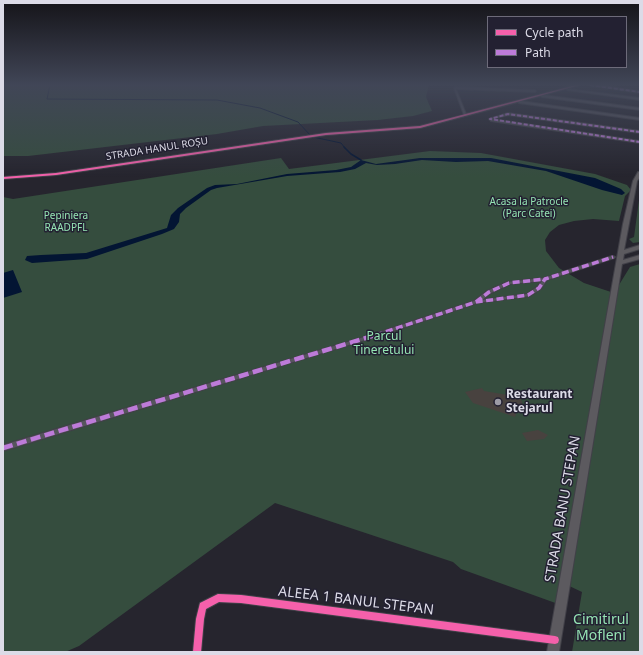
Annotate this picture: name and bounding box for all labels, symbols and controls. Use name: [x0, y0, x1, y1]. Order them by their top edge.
legend: [487, 16, 627, 68]
text: Cycle path: [525, 24, 583, 41]
text: Path: [525, 44, 551, 61]
street label: STRADA HANUL ROȘU: [105, 135, 209, 163]
park label: Acasa la Patrocle (Parc Catei): [490, 196, 568, 220]
park label: Pepiniera RAADPFL: [44, 210, 88, 234]
park label: Parcul Tineretului: [354, 330, 414, 358]
place label: Restaurant Stejarul: [506, 388, 573, 416]
marker: Restaurant Stejarul: [493, 397, 503, 407]
street label: STRADA BANU STEPAN: [542, 434, 584, 584]
street label: ALEEA 1 BANUL STEPAN: [277, 583, 435, 619]
park label: Cimitirul Mofleni: [573, 612, 629, 644]

